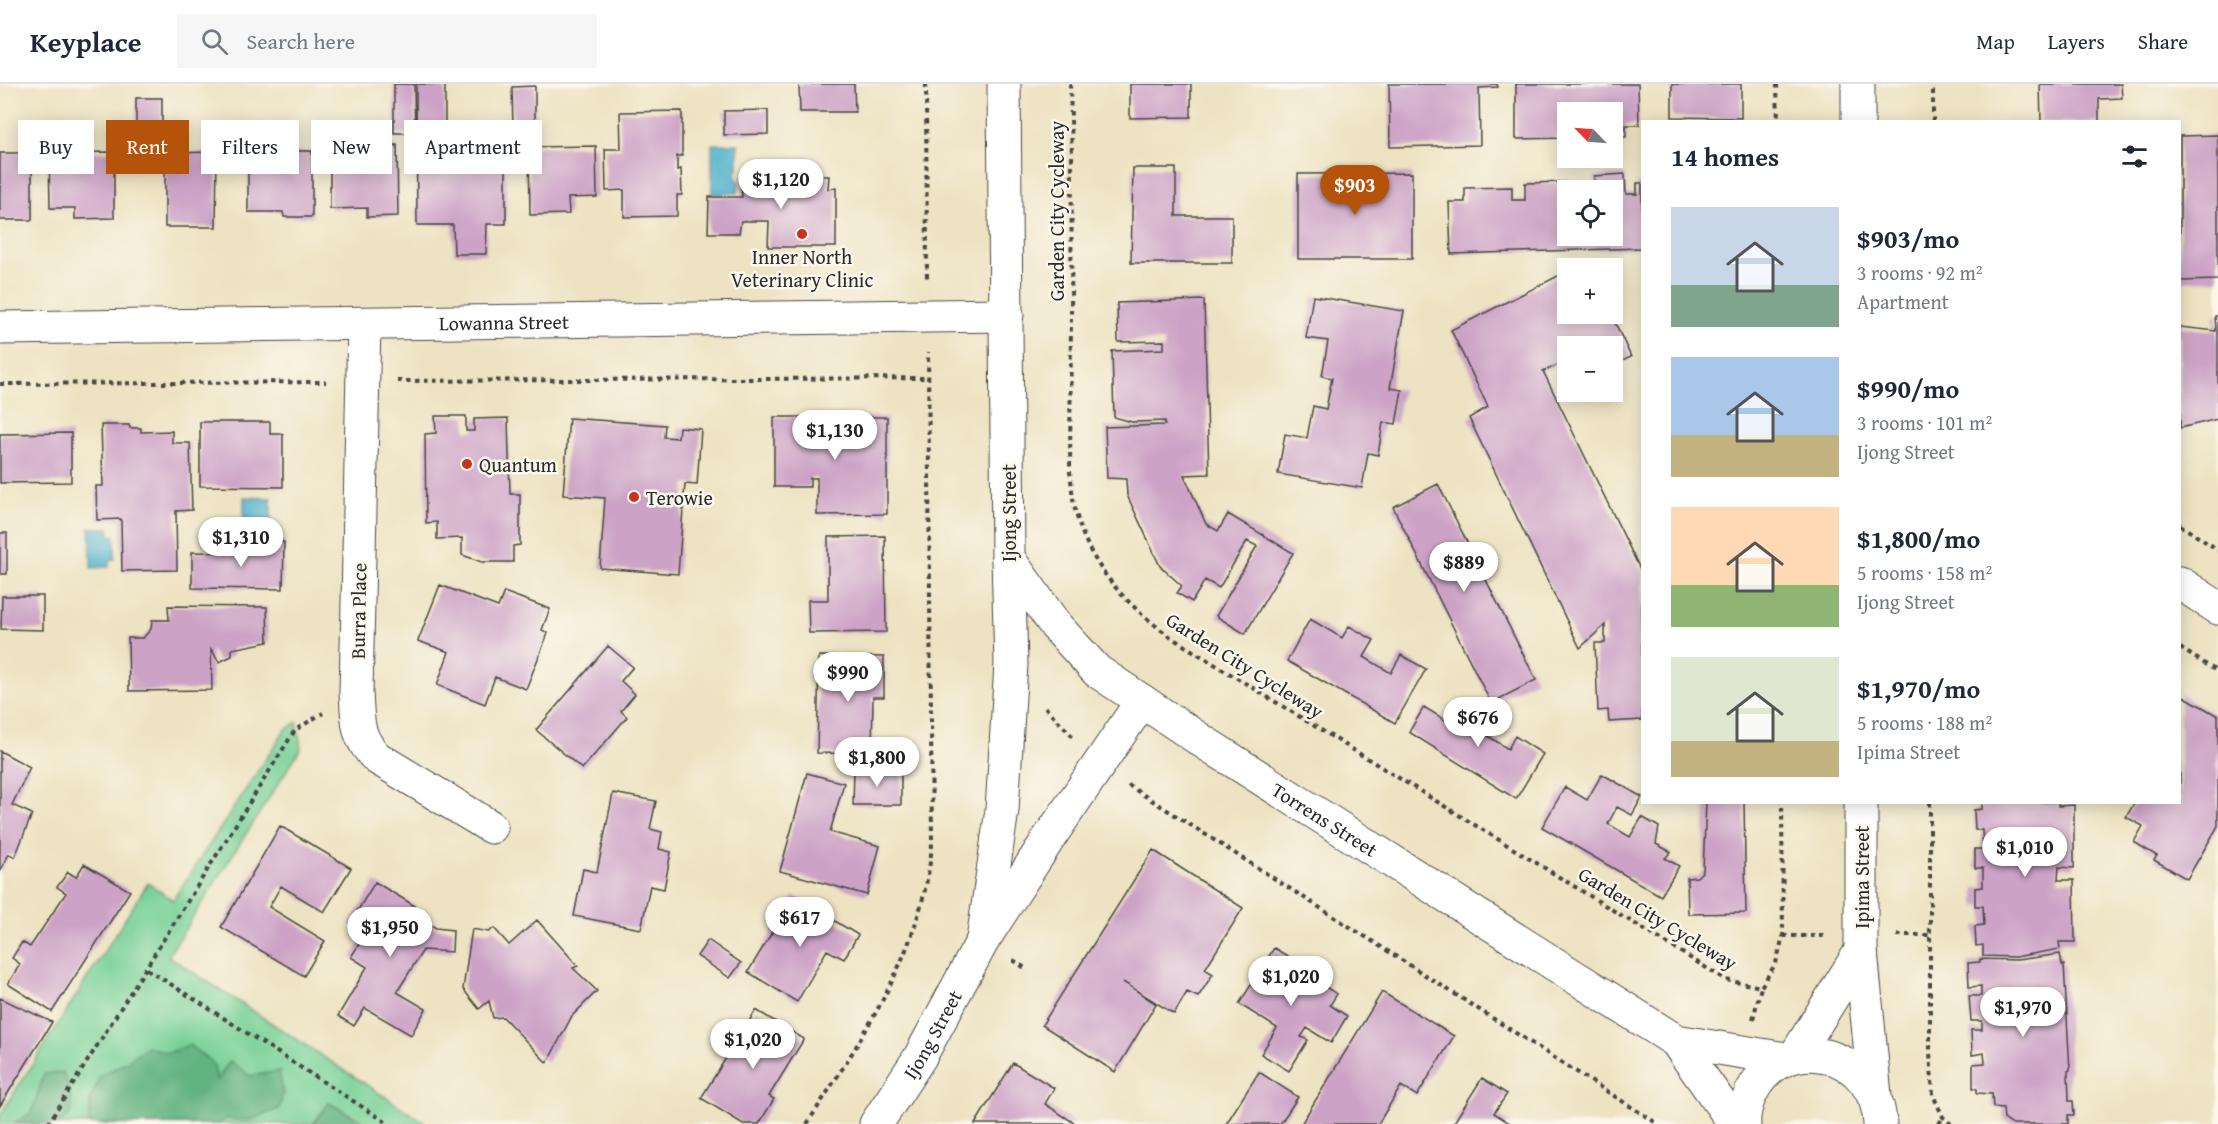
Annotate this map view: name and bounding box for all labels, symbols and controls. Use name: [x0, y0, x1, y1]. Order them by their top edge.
search box: [177, 14, 597, 68]
text: Keyplace: [30, 21, 141, 62]
icon: search: [198, 25, 231, 58]
text: Search here: [246, 25, 355, 57]
text: Map: [1976, 26, 2015, 57]
text: Layers: [2048, 26, 2105, 57]
text: Share: [2138, 26, 2188, 57]
north arrow: [1557, 102, 1623, 168]
map controls: [1557, 102, 1623, 402]
chip: Buy: [18, 120, 94, 174]
chip: Rent: [106, 120, 189, 174]
chip: Filters: [201, 120, 299, 174]
chip: New: [311, 120, 392, 174]
chip: Apartment: [404, 120, 542, 174]
street label: Garden City Cycleway: [1042, 121, 1071, 301]
text: 14 homes: [1671, 137, 1779, 176]
icon: filters: [2118, 140, 2151, 173]
pin: $1,120: [732, 159, 830, 210]
text: $1,120: [752, 164, 810, 193]
pin: $903: [1319, 165, 1391, 216]
text: $903: [1334, 170, 1376, 199]
button: locate: [1557, 180, 1623, 246]
text: $903/mo: [1857, 219, 1959, 258]
marker: Inner North Veterinary Clinic: [795, 227, 809, 241]
icon: home: [1719, 231, 1791, 303]
place label: Inner North Veterinary Clinic: [731, 242, 873, 294]
button: +: [1557, 258, 1623, 324]
text: 3 rooms · 92 m²: [1857, 258, 1983, 287]
text: Apartment: [1857, 287, 1949, 316]
street label: Lowanna Street: [439, 306, 569, 337]
button: −: [1557, 336, 1623, 402]
text: $990/mo: [1857, 369, 1959, 408]
icon: home: [1719, 381, 1791, 453]
text: 3 rooms · 101 m²: [1857, 408, 1992, 437]
pin: $1,130: [786, 410, 884, 461]
text: $1,130: [806, 415, 864, 444]
text: Ijong Street: [1857, 437, 1955, 466]
place label: Quantum: [479, 450, 558, 479]
marker: Quantum: [460, 457, 474, 471]
street label: Ijong Street: [994, 464, 1023, 562]
place label: Terowie: [646, 483, 713, 512]
marker: Terowie: [627, 490, 641, 504]
pin: $1,310: [192, 517, 290, 568]
text: $1,800/mo: [1857, 519, 1980, 558]
text: $1,310: [212, 522, 270, 551]
icon: home: [1719, 531, 1791, 603]
pin: $889: [1428, 542, 1500, 593]
text: $889: [1443, 547, 1485, 576]
text: 5 rooms · 158 m²: [1857, 558, 1992, 587]
street label: Burra Place: [343, 563, 373, 659]
text: Ijong Street: [1857, 587, 1955, 616]
street label: Garden City Cycleway: [1161, 605, 1329, 725]
pin: $990: [812, 652, 884, 703]
text: $990: [827, 657, 869, 686]
text: $1,970/mo: [1857, 669, 1980, 708]
icon: home: [1719, 681, 1791, 753]
pin: $676: [1442, 697, 1514, 748]
text: $676: [1457, 702, 1499, 731]
text: 5 rooms · 188 m²: [1857, 708, 1992, 737]
pin: $1,800: [828, 737, 926, 788]
text: Ipima Street: [1857, 737, 1960, 766]
text: $1,800: [848, 742, 906, 771]
street label: Torrens Street: [1266, 774, 1384, 863]
street label: Ipima Street: [1847, 825, 1876, 929]
pin: $1,010: [1976, 827, 2074, 878]
text: $1,010: [1996, 832, 2054, 861]
street label: Garden City Cycleway: [1573, 859, 1743, 977]
pin: $617: [764, 897, 836, 948]
text: $617: [779, 902, 821, 931]
pin: $1,950: [341, 907, 439, 958]
text: $1,950: [361, 912, 419, 941]
pin: $1,020: [1242, 956, 1340, 1007]
text: $1,020: [1262, 961, 1320, 990]
street label: Ijong Street: [895, 984, 968, 1084]
pin: $1,970: [1974, 987, 2072, 1038]
text: $1,970: [1994, 992, 2052, 1021]
pin: $1,020: [704, 1019, 802, 1070]
text: $1,020: [724, 1024, 782, 1053]

